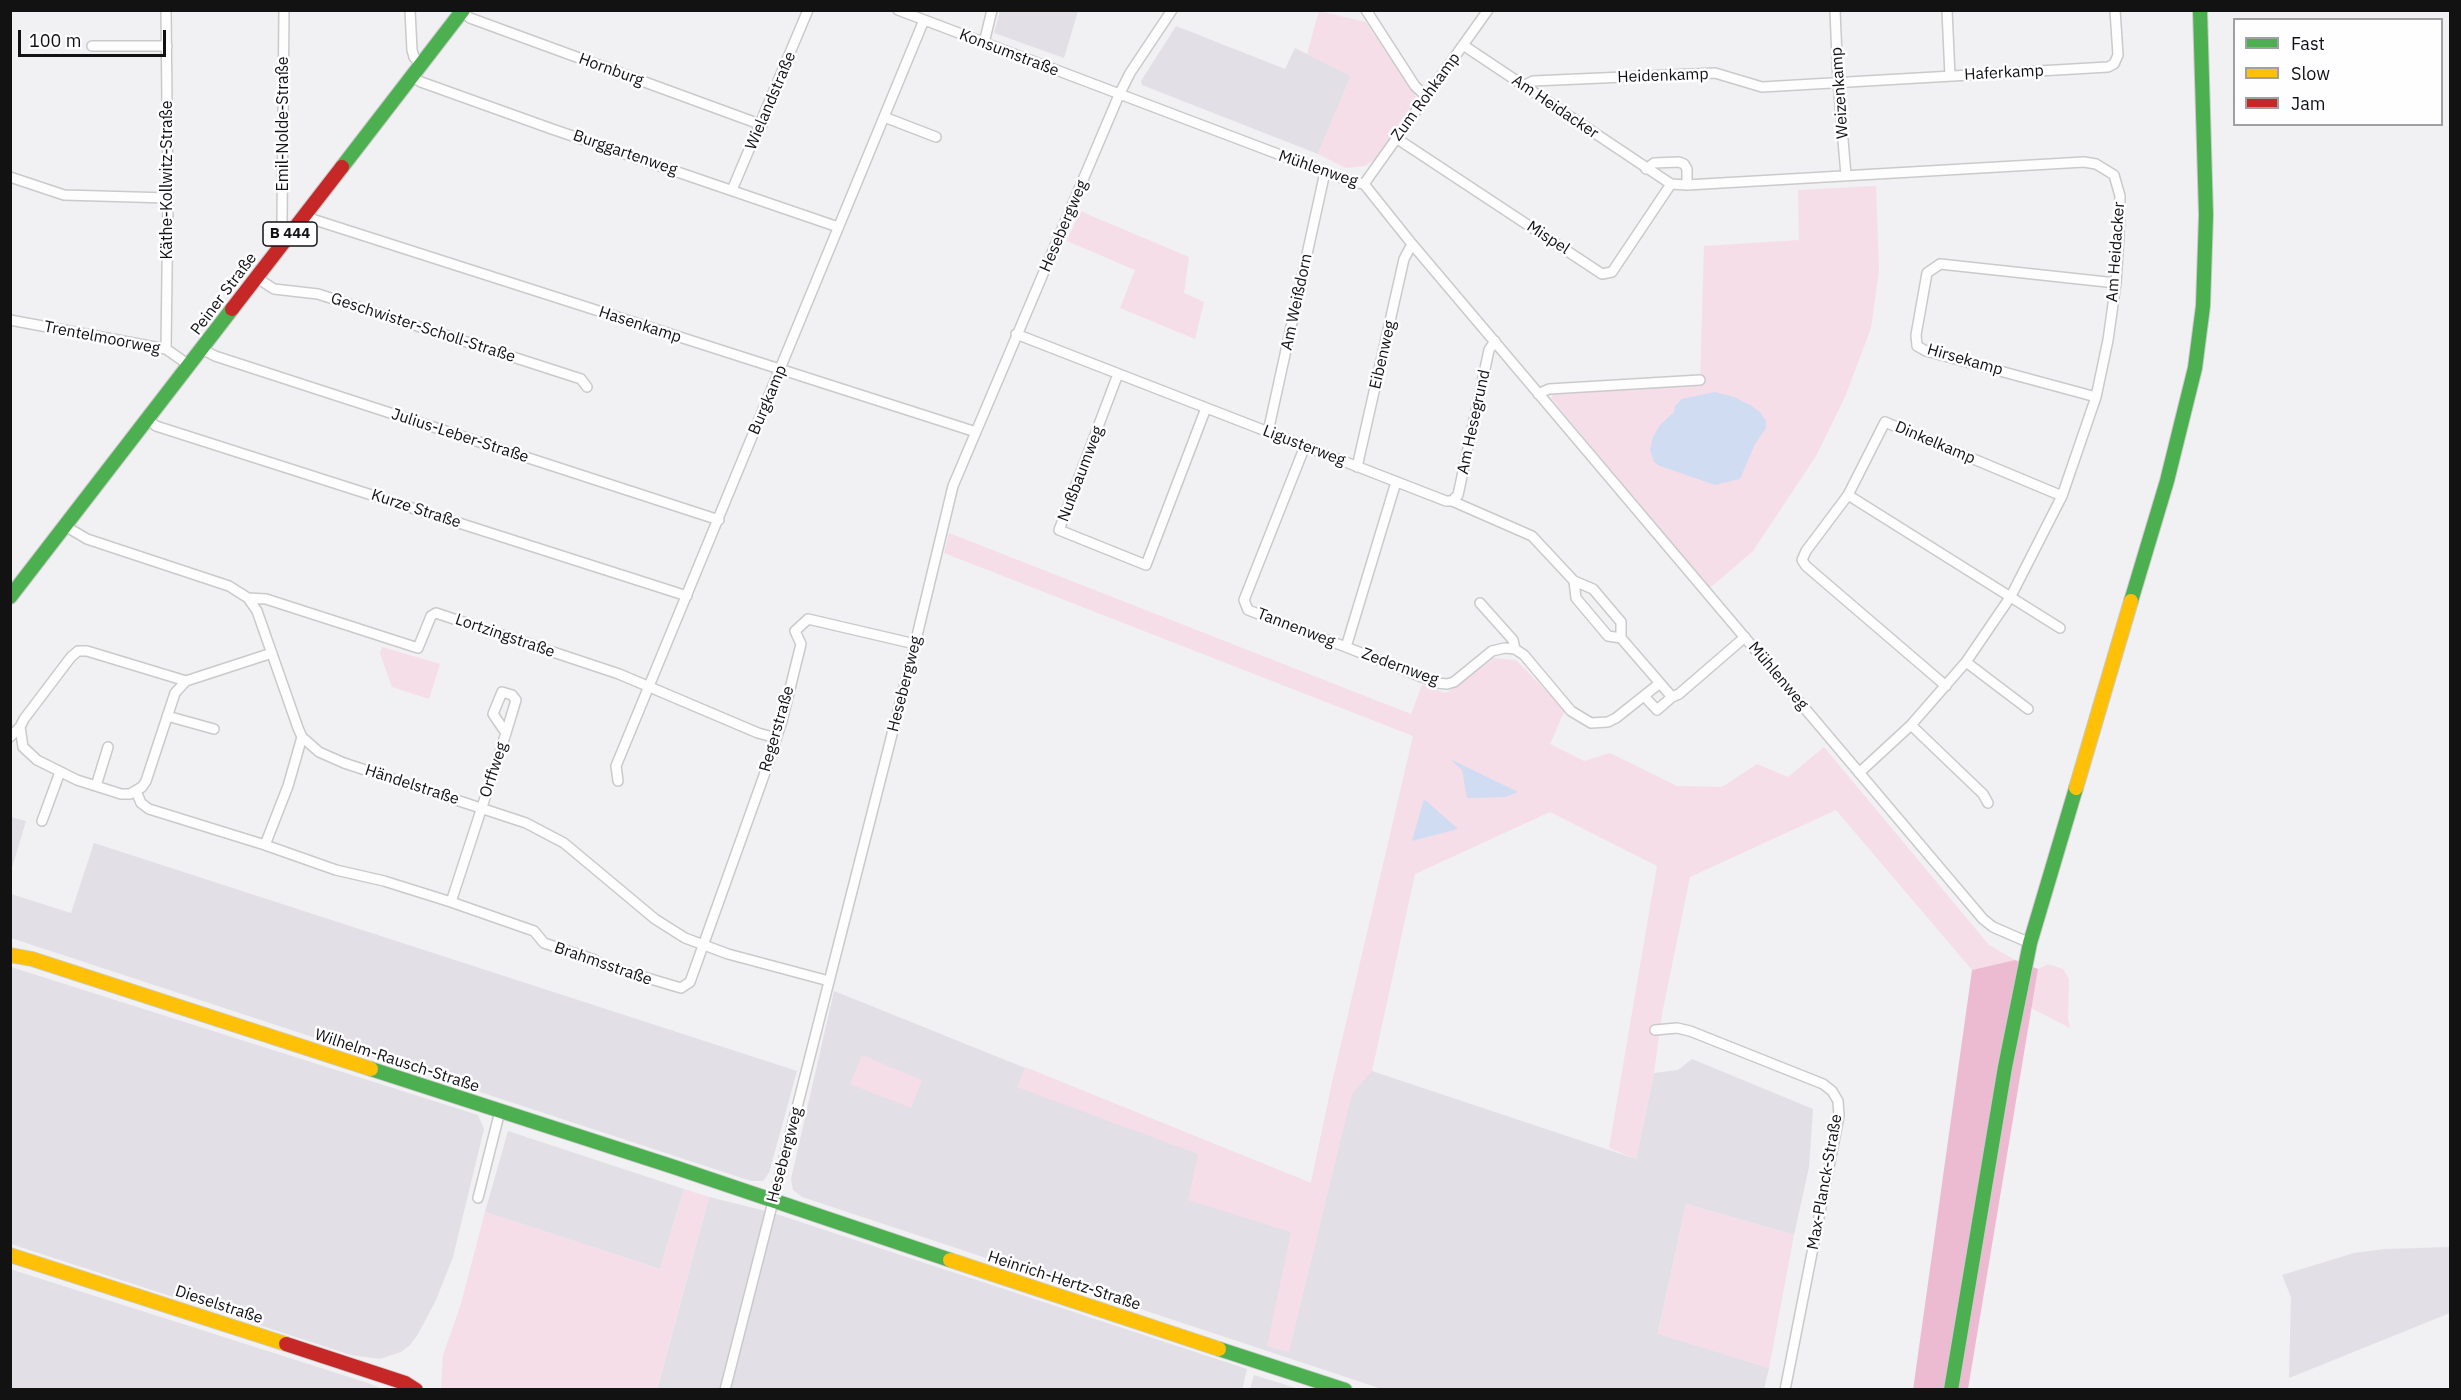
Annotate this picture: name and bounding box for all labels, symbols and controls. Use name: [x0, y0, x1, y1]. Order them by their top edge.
scale bar: [21, 18, 170, 56]
legend: [2233, 18, 2443, 126]
street label: Konsumstraße: [956, 25, 1062, 81]
text: 100 m: [29, 29, 81, 52]
text: Fast: [2291, 32, 2325, 55]
street label: Weizenkamp: [1827, 46, 1853, 140]
street label: Hornburg: [576, 49, 646, 91]
street label: Wielandstraße: [742, 49, 800, 153]
street label: Zum Rohkamp: [1388, 49, 1464, 145]
street label: Emil-Nolde-Straße: [273, 56, 293, 192]
street label: Haferkamp: [1964, 61, 2044, 85]
text: Slow: [2291, 62, 2330, 85]
street label: Heidenkamp: [1617, 65, 1709, 87]
street label: Am Heidacker: [1508, 71, 1602, 143]
text: Jam: [2291, 92, 2326, 115]
street label: Käthe-Kollwitz-Straße: [157, 100, 177, 260]
street label: Burggartenweg: [570, 126, 680, 180]
street label: Mühlenweg: [1276, 146, 1360, 192]
street label: Hesebergweg: [1036, 177, 1092, 275]
street label: Am Heidacker: [2103, 201, 2129, 303]
street label: Mispel: [1523, 217, 1573, 259]
road number: B 444: [263, 222, 317, 246]
street label: Peiner Straße: [187, 249, 261, 339]
street label: Am Weißdorn: [1277, 252, 1317, 352]
street label: Geschwister-Scholl-Straße: [328, 289, 518, 367]
street label: Hasenkamp: [596, 303, 684, 347]
street label: Trentelmoorweg: [42, 317, 162, 359]
street label: Eibenweg: [1366, 319, 1400, 391]
street label: Hirsekamp: [1925, 340, 2005, 380]
street label: Burgkamp: [745, 362, 791, 438]
street label: Am Hesegrund: [1454, 368, 1494, 476]
street label: Julius-Leber-Straße: [389, 405, 531, 467]
street label: Dinkelkamp: [1892, 418, 1978, 468]
street label: Ligusterweg: [1260, 421, 1348, 471]
street label: Nußbaumweg: [1054, 423, 1108, 525]
street label: Kurze Straße: [369, 485, 463, 533]
street label: Tannenweg: [1254, 604, 1338, 652]
street label: Lortzingstraße: [453, 610, 557, 662]
street label: Hesebergweg: [884, 634, 926, 734]
street label: Mühlenweg: [1744, 638, 1812, 714]
street label: Zedernweg: [1359, 644, 1441, 690]
street label: Regerstraße: [756, 684, 798, 774]
street label: Orffweg: [476, 740, 512, 800]
street label: Händelstraße: [362, 761, 462, 809]
street label: Brahmsstraße: [552, 938, 654, 990]
street label: Wilhelm-Rausch-Straße: [312, 1025, 482, 1097]
street label: Hesebergweg: [763, 1105, 807, 1205]
street label: Max-Planck-Straße: [1804, 1113, 1846, 1251]
street label: Heinrich-Hertz-Straße: [985, 1247, 1143, 1315]
street label: Dieselstraße: [173, 1282, 265, 1328]

